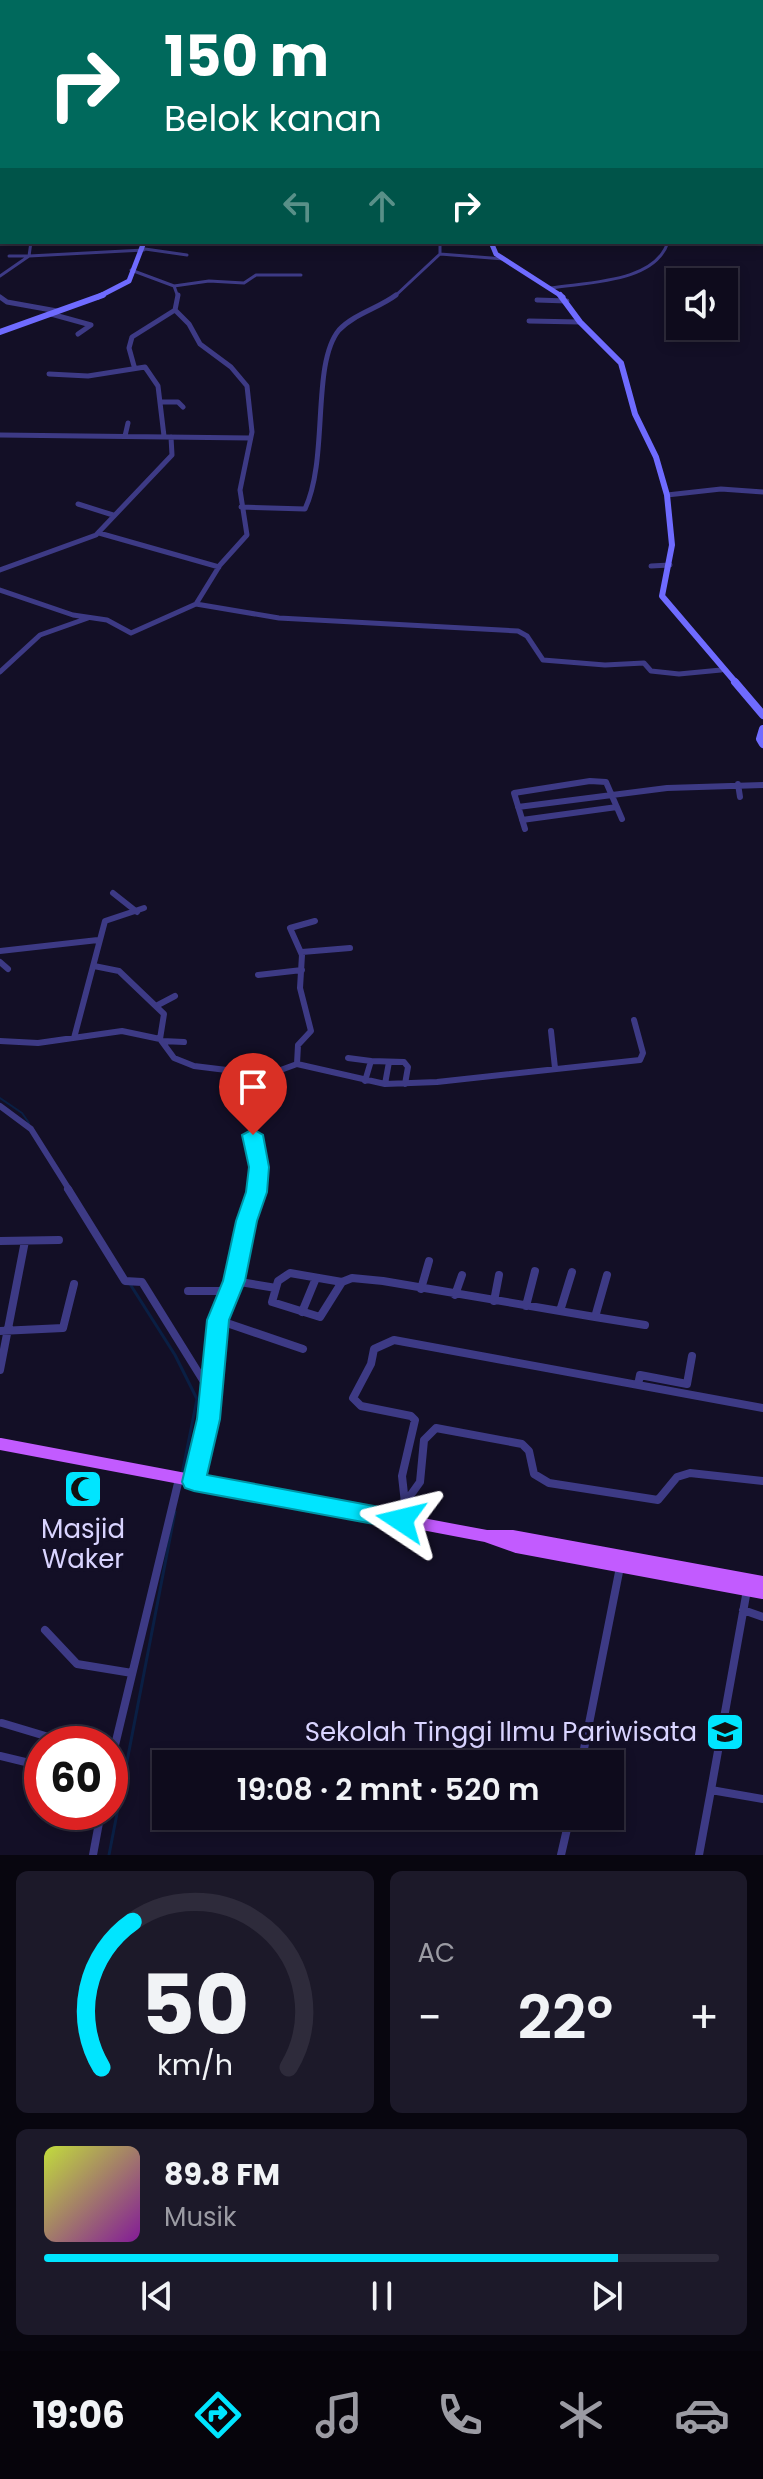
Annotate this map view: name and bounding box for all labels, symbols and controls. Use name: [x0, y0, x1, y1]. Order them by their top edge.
text: 150 m: [164, 17, 329, 96]
icon: right: [32, 32, 136, 136]
text: Belok kanan: [164, 93, 382, 144]
icon: left: [276, 184, 320, 228]
icon: ahead: [360, 184, 404, 228]
icon: right: [444, 184, 488, 228]
map controls: [666, 268, 738, 340]
button: sound: [666, 268, 738, 340]
pin: [219, 1053, 287, 1135]
icon: arrive: [231, 1065, 275, 1109]
mosque icon: Masjid Waker: [62, 1468, 104, 1510]
position arrow: [359, 1478, 443, 1562]
place label: Masjid Waker: [41, 1511, 125, 1577]
school or university icon: Sekolah Tinggi Ilmu Pariwisata: [704, 1711, 746, 1753]
place label: Sekolah Tinggi Ilmu Pariwisata: [305, 1714, 697, 1750]
speed limit sign: 60: [24, 1726, 128, 1830]
text: 19:08 · 2 mnt · 520 m: [237, 1768, 539, 1811]
text: AC: [418, 1935, 455, 1971]
text: 50: [141, 1947, 249, 2063]
text: 22°: [518, 1976, 613, 2060]
text: −: [418, 1987, 442, 2048]
text: +: [689, 1987, 719, 2048]
text: km/h: [157, 2045, 233, 2085]
text: 89.8 FM: [164, 2153, 280, 2196]
text: Musik: [164, 2199, 236, 2235]
icon: previous: [135, 2274, 179, 2318]
icon: pause: [360, 2274, 404, 2318]
icon: next: [585, 2274, 629, 2318]
icon: directions: [190, 2387, 246, 2443]
icon: music: [311, 2387, 367, 2443]
icon: phone: [432, 2387, 488, 2443]
icon: climate: [553, 2387, 609, 2443]
icon: car: [674, 2387, 730, 2443]
text: 19:06: [33, 2390, 125, 2441]

